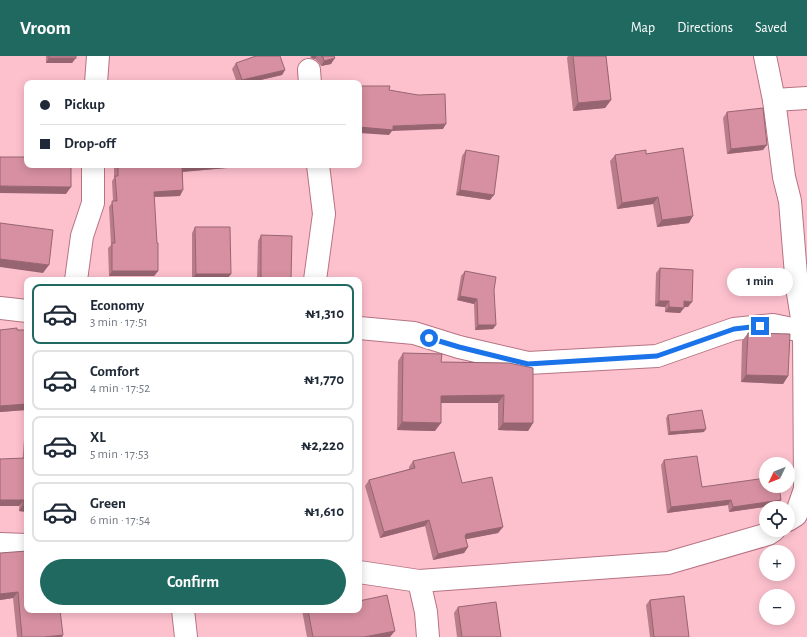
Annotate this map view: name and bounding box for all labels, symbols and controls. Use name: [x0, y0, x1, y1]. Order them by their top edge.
text: Vroom: [20, 19, 71, 38]
text: Map: [631, 21, 655, 35]
text: Directions: [677, 21, 733, 35]
text: Saved: [755, 21, 787, 35]
text: Pickup: [64, 97, 105, 112]
text: Drop-off: [64, 136, 116, 151]
callout: 1 min: [727, 268, 793, 296]
text: 1 min: [746, 275, 774, 288]
icon: car: [42, 296, 78, 332]
text: Economy: [90, 298, 144, 313]
text: ₦1,310: [305, 306, 344, 321]
text: 3 min · 17:51: [90, 316, 148, 329]
route end: [751, 317, 769, 335]
route start: [420, 329, 438, 347]
icon: car: [42, 362, 78, 398]
text: Comfort: [90, 364, 139, 379]
text: ₦1,770: [304, 372, 344, 387]
text: 4 min · 17:52: [90, 382, 150, 395]
icon: car: [42, 428, 78, 464]
text: XL: [90, 430, 106, 445]
text: ₦2,220: [301, 438, 344, 453]
text: 5 min · 17:53: [90, 448, 149, 461]
north arrow: [759, 457, 795, 493]
map controls: [759, 457, 795, 625]
icon: car: [42, 494, 78, 530]
text: Green: [90, 496, 126, 511]
button: locate: [759, 501, 795, 537]
text: ₦1,610: [304, 504, 344, 519]
text: 6 min · 17:54: [90, 514, 150, 527]
button: +: [759, 545, 795, 581]
button: Confirm: [40, 559, 346, 605]
button: −: [759, 589, 795, 625]

